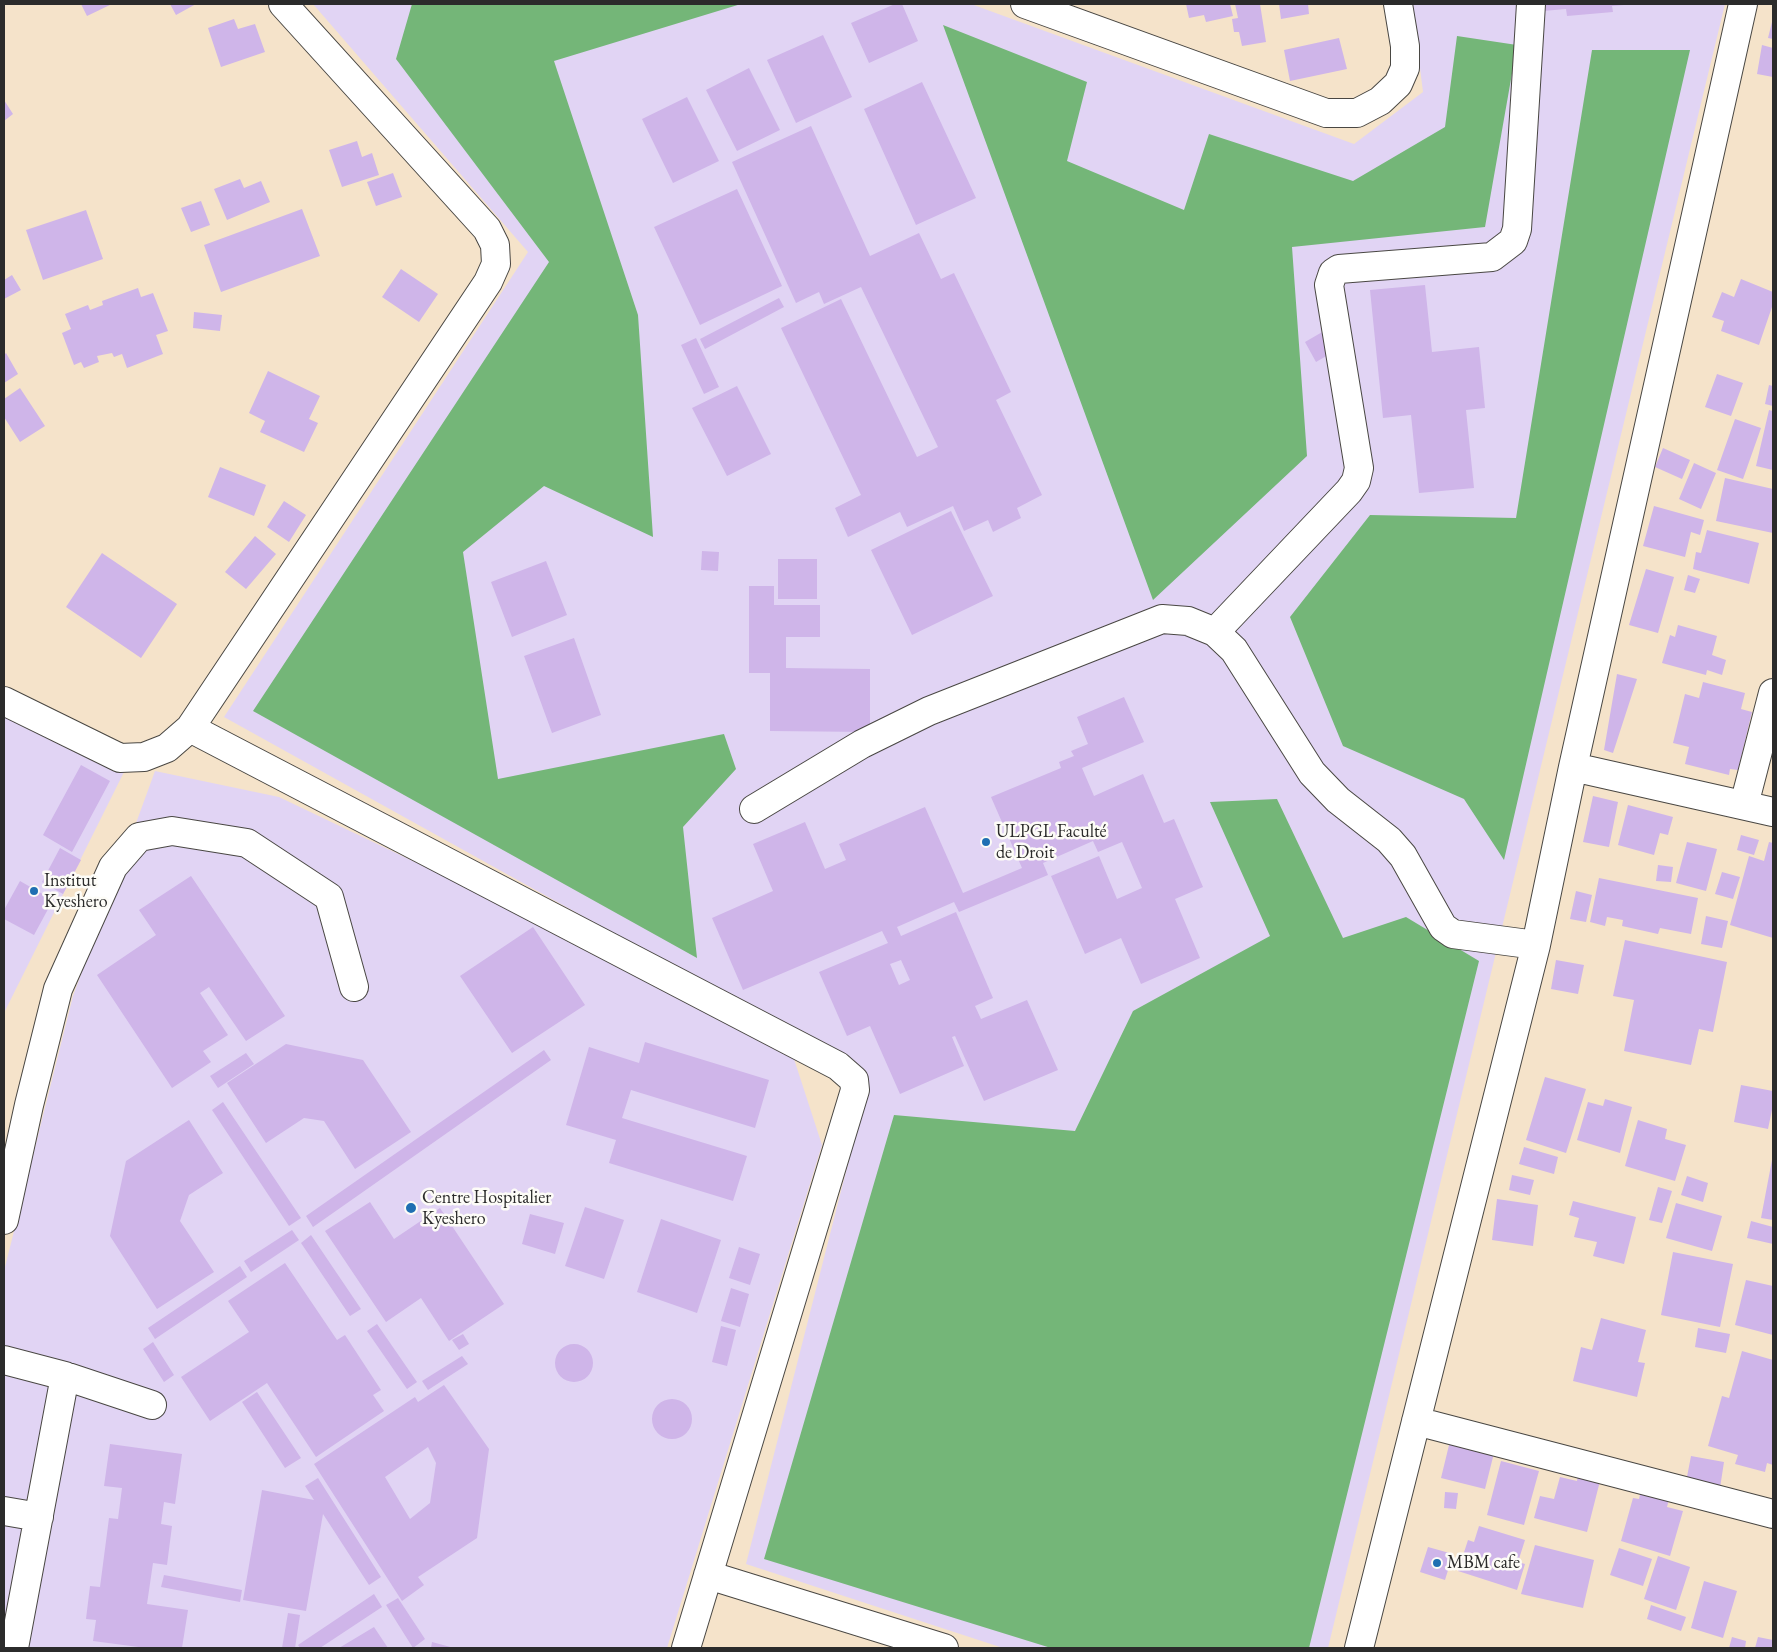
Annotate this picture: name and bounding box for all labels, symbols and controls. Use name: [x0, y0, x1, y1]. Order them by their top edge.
place label: ULPGL Faculté de Droit: [996, 821, 1107, 864]
marker: ULPGL Faculté de Droit: [980, 836, 992, 848]
place label: Institut Kyeshero: [44, 870, 108, 912]
marker: Institut Kyeshero: [28, 885, 40, 897]
place label: Centre Hospitalier Kyeshero: [422, 1187, 551, 1230]
marker: Centre Hospitalier Kyeshero: [404, 1201, 418, 1215]
place label: MBM cafe: [1447, 1552, 1520, 1574]
marker: MBM cafe: [1431, 1557, 1443, 1569]

